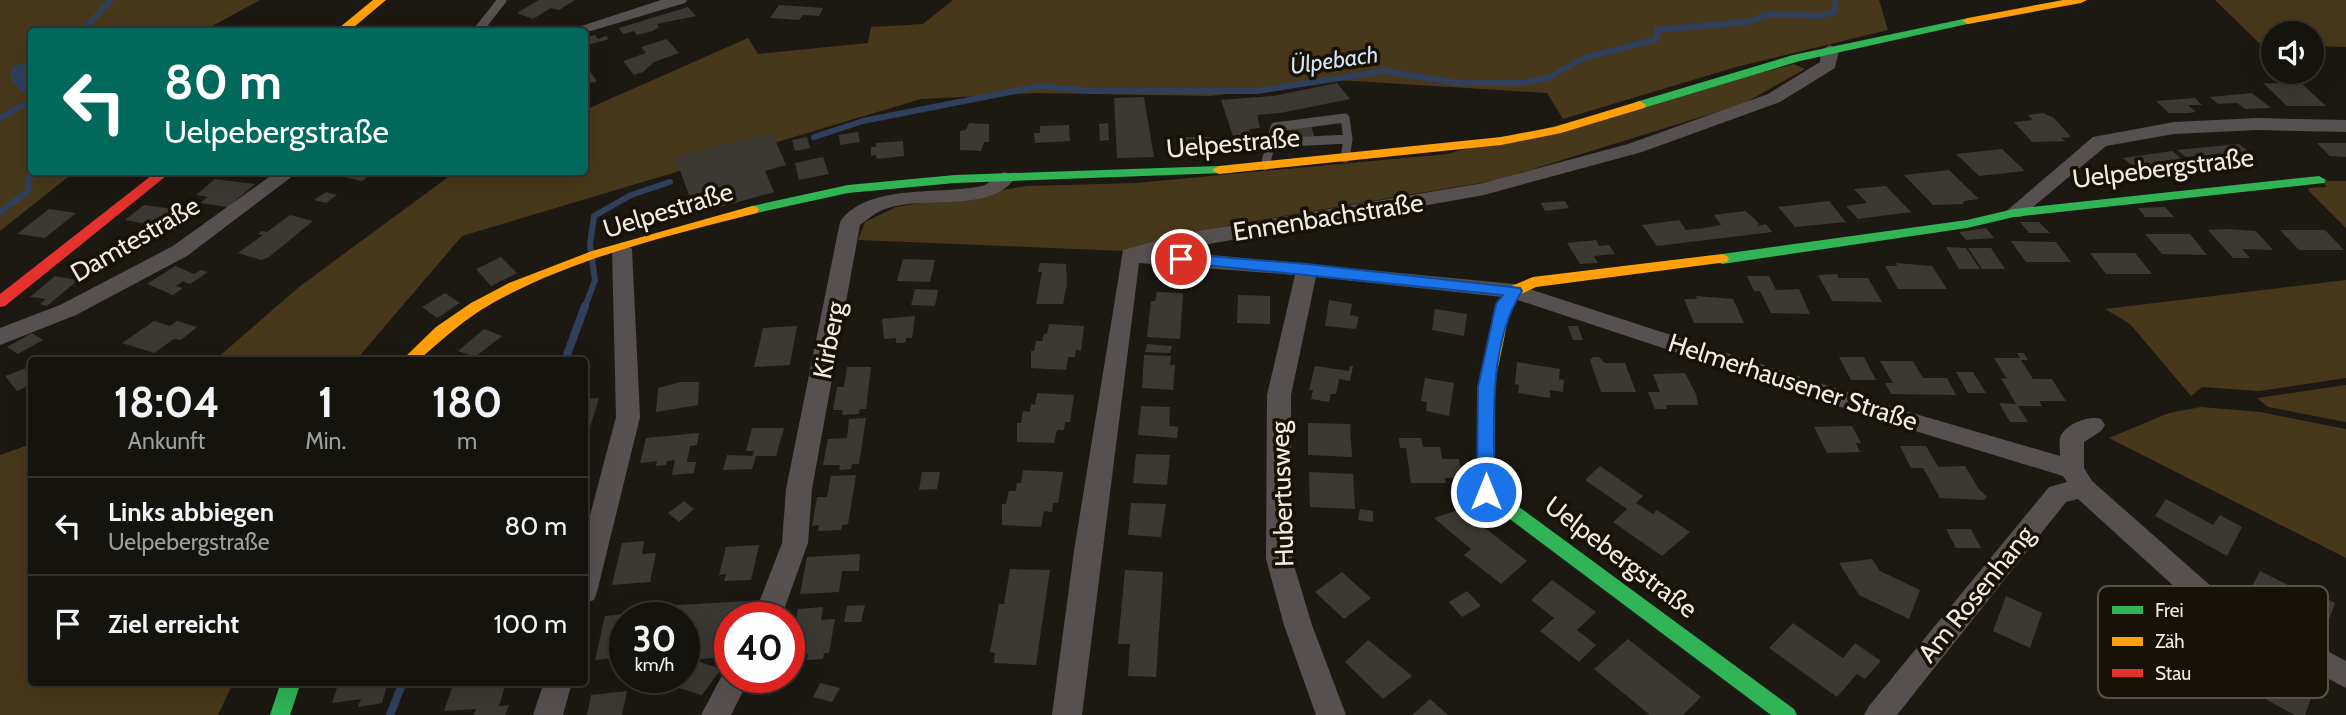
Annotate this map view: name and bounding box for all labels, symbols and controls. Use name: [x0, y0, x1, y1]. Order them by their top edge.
map controls: [2261, 21, 2324, 84]
button: sound: [2261, 21, 2324, 84]
water label: Ülpebach: [1288, 40, 1380, 80]
text: 80 m: [164, 52, 282, 111]
icon: left: [49, 56, 140, 147]
text: Uelpebergstraße: [164, 112, 389, 151]
street label: Uelpestraße: [1165, 121, 1301, 165]
street label: Uelpebergstraße: [2070, 141, 2256, 195]
street label: Uelpestraße: [599, 175, 737, 245]
street label: Ennenbachstraße: [1231, 186, 1425, 248]
street label: Damtestraße: [65, 189, 205, 289]
pin: [1151, 229, 1211, 289]
icon: arrive: [1162, 240, 1200, 278]
street label: Kirberg: [806, 298, 852, 381]
street label: Helmerhausener Straße: [1664, 327, 1922, 437]
text: 18:04: [114, 376, 220, 428]
text: 1: [318, 376, 333, 428]
text: 180: [432, 376, 502, 428]
street label: Hubertusweg: [1263, 420, 1301, 567]
text: Ankunft: [128, 427, 205, 455]
text: Min.: [305, 427, 346, 455]
text: m: [457, 427, 477, 455]
position arrow: [1449, 455, 1523, 529]
street label: Uelpebergstraße: [1538, 489, 1704, 625]
text: Links abbiegen: [108, 496, 274, 528]
icon: left: [49, 507, 87, 545]
text: 80 m: [504, 510, 567, 542]
street label: Am Rosenhang: [1911, 518, 2042, 669]
text: Uelpebergstraße: [108, 528, 270, 556]
legend: [2098, 586, 2328, 698]
text: Frei: [2155, 599, 2184, 622]
speed limit sign: 40: [714, 602, 805, 693]
icon: arrive: [49, 605, 87, 643]
text: Ziel erreicht: [108, 608, 239, 640]
text: 100 m: [494, 608, 567, 640]
text: 30: [633, 617, 676, 660]
text: Zäh: [2155, 630, 2185, 653]
text: km/h: [635, 654, 674, 676]
text: Stau: [2155, 662, 2191, 685]

